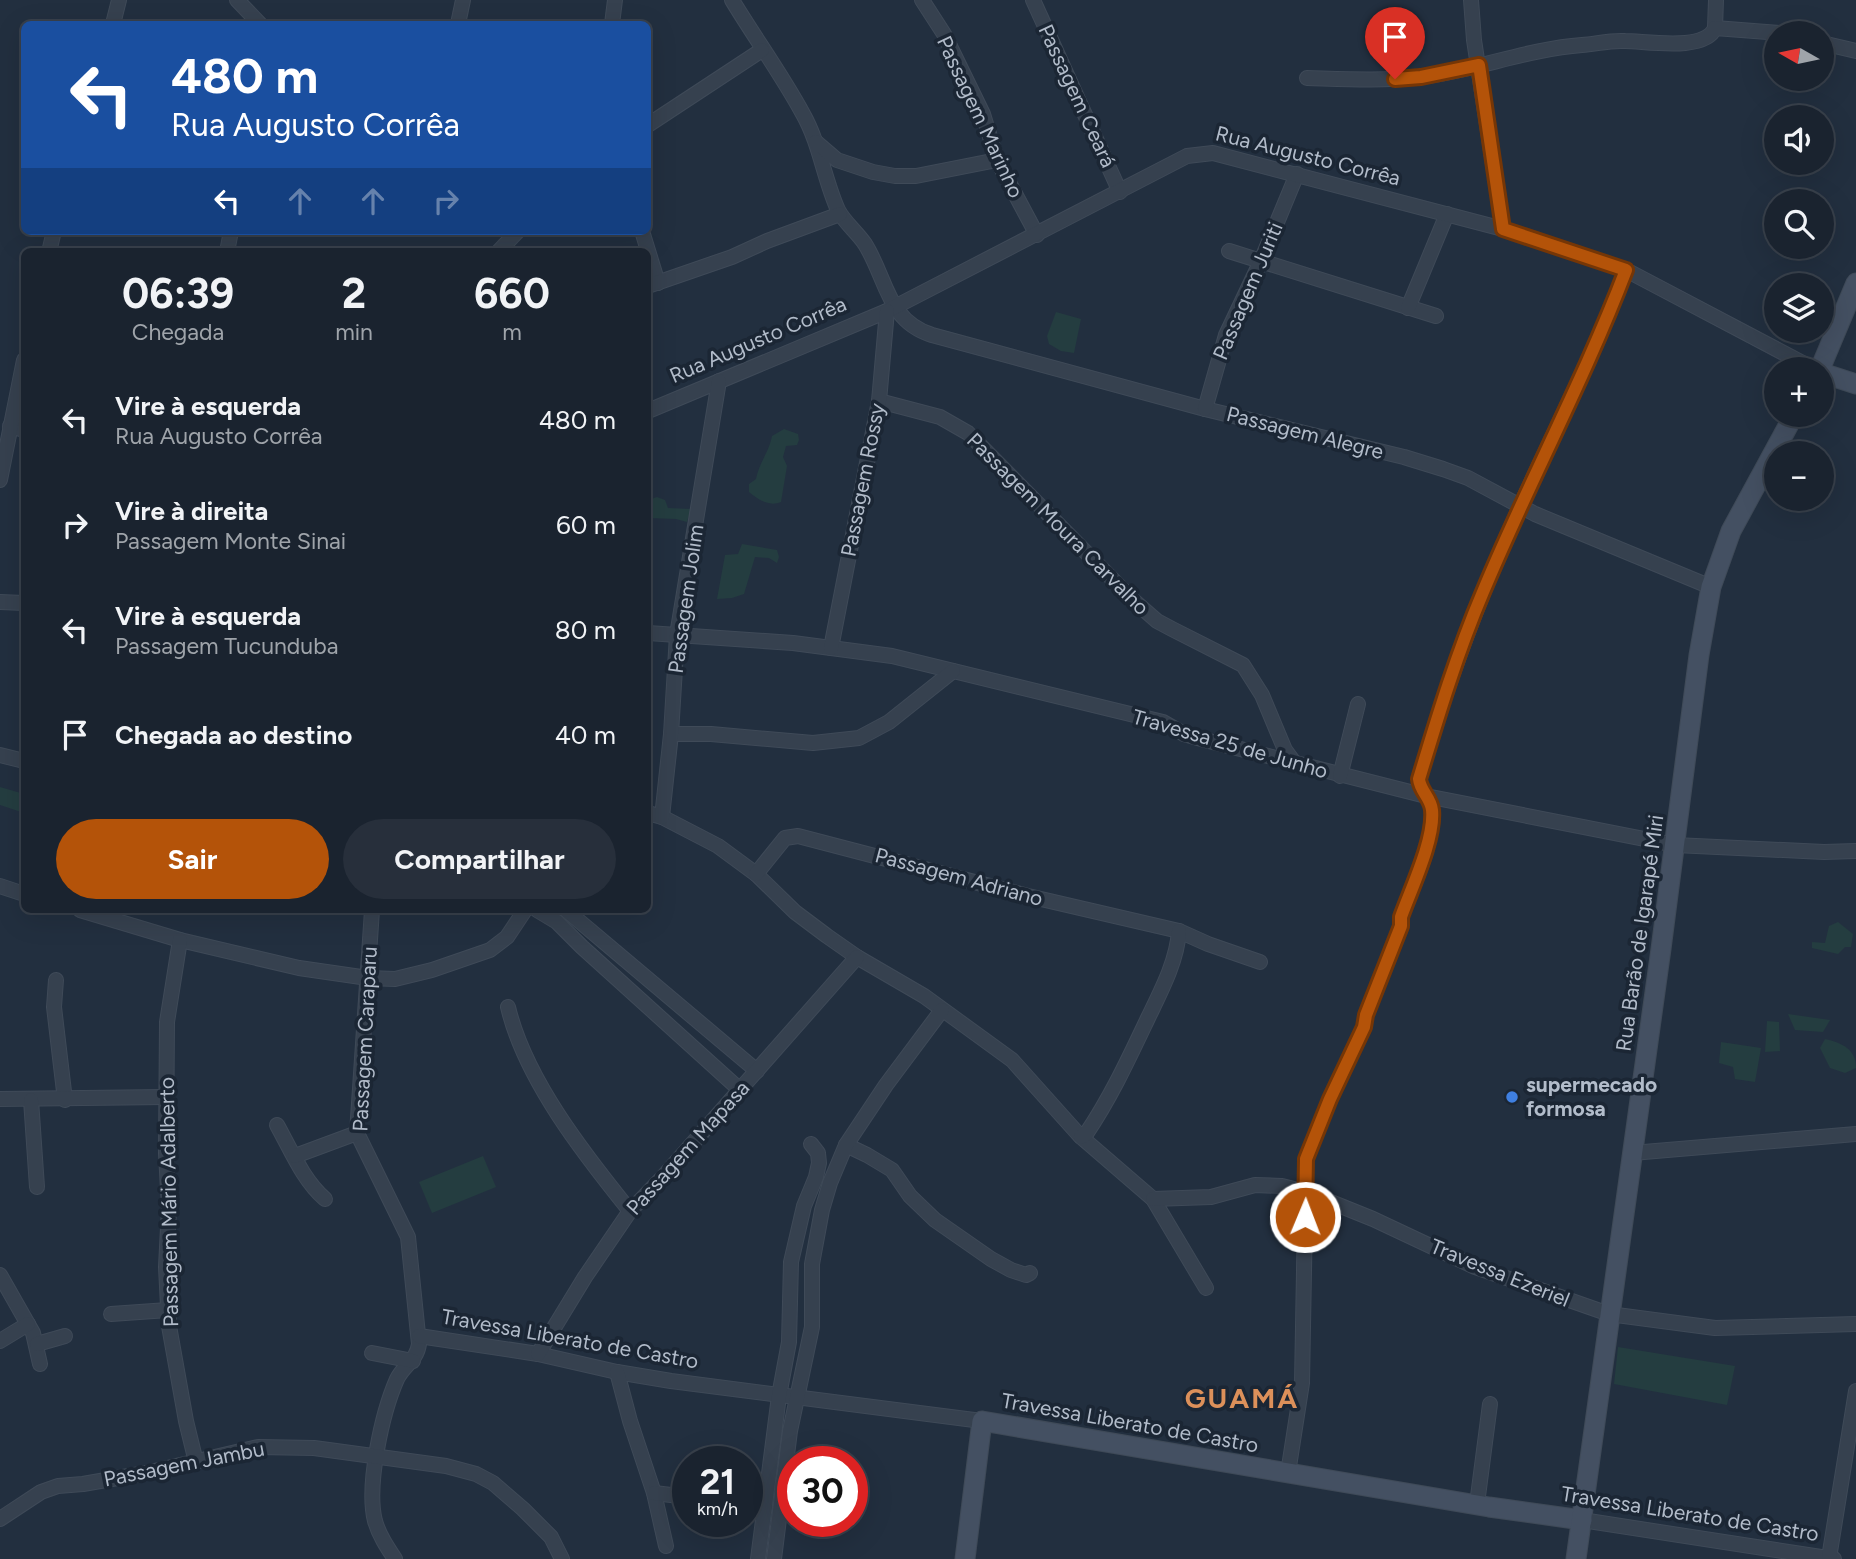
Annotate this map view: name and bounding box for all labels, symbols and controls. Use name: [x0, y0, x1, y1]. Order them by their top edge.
pin: [1365, 7, 1425, 79]
icon: arrive: [1376, 18, 1414, 56]
street label: Passagem Ceará: [1033, 20, 1122, 171]
north arrow: [1764, 21, 1834, 91]
map controls: [1764, 21, 1834, 511]
street label: Passagem Marinho: [932, 32, 1029, 202]
text: 480 m: [171, 46, 318, 105]
icon: left: [56, 49, 147, 140]
button: sound: [1764, 105, 1834, 175]
text: Rua Augusto Corrêa: [171, 106, 460, 144]
street label: Rua Augusto Corrêa: [1213, 120, 1403, 191]
icon: left: [208, 182, 246, 220]
icon: ahead: [281, 182, 319, 220]
icon: ahead: [354, 182, 392, 220]
icon: right: [427, 182, 465, 220]
button: search: [1764, 189, 1834, 259]
street label: Passagem Juriti: [1207, 218, 1288, 363]
text: 06:39: [122, 268, 234, 319]
text: 2: [342, 268, 366, 319]
text: 660: [474, 268, 550, 319]
button: layers: [1764, 273, 1834, 343]
street label: Rua Augusto Corrêa: [666, 291, 850, 388]
text: Chegada: [132, 318, 224, 346]
text: min: [335, 318, 373, 346]
text: m: [502, 318, 522, 346]
button: +: [1764, 357, 1834, 427]
text: Vire à esquerda: [115, 390, 301, 422]
icon: left: [56, 401, 94, 439]
street label: Passagem Rossy: [835, 401, 890, 559]
street label: Passagem Alegre: [1224, 401, 1386, 464]
text: 480 m: [539, 404, 616, 436]
text: Rua Augusto Corrêa: [115, 422, 323, 450]
street label: Passagem Moura Carvalho: [962, 427, 1155, 620]
button: −: [1764, 441, 1834, 511]
text: Vire à direita: [115, 495, 268, 527]
icon: right: [56, 506, 94, 544]
text: 60 m: [556, 509, 616, 541]
street label: Passagem Jolim: [663, 523, 708, 675]
text: Passagem Monte Sinai: [115, 527, 346, 555]
text: Vire à esquerda: [115, 600, 301, 632]
icon: left: [56, 611, 94, 649]
text: 80 m: [555, 614, 616, 646]
text: Passagem Tucunduba: [115, 632, 338, 660]
street label: Travessa 25 de Junho: [1130, 704, 1331, 783]
icon: arrive: [56, 716, 94, 754]
text: Chegada ao destino: [115, 719, 352, 751]
text: 40 m: [555, 719, 616, 751]
street label: Rua Barão de Igarapé Miri: [1611, 813, 1668, 1053]
button: Sair: [56, 819, 329, 899]
button: Compartilhar: [343, 819, 616, 899]
street label: Passagem Adriano: [872, 842, 1046, 911]
street label: Passagem Caraparu: [347, 946, 382, 1132]
place label: supermecado formosa: [1526, 1072, 1657, 1121]
street label: Passagem Mapasa: [621, 1075, 754, 1220]
street label: Passagem Mário Adalberto: [154, 1077, 183, 1327]
marker: supermecado formosa: [1504, 1089, 1520, 1105]
position arrow: [1268, 1180, 1342, 1254]
street label: Travessa Ezeriel: [1427, 1233, 1574, 1312]
street label: Travessa Liberato de Castro: [440, 1304, 700, 1373]
district label: GUAMÁ: [1185, 1381, 1299, 1415]
street label: Travessa Liberato de Castro: [1000, 1388, 1260, 1457]
street label: Passagem Jambu: [101, 1436, 266, 1491]
speed limit sign: 30: [777, 1446, 868, 1537]
text: 21: [700, 1461, 735, 1503]
street label: Travessa Liberato de Castro: [1560, 1481, 1821, 1546]
text: km/h: [697, 1498, 738, 1520]

